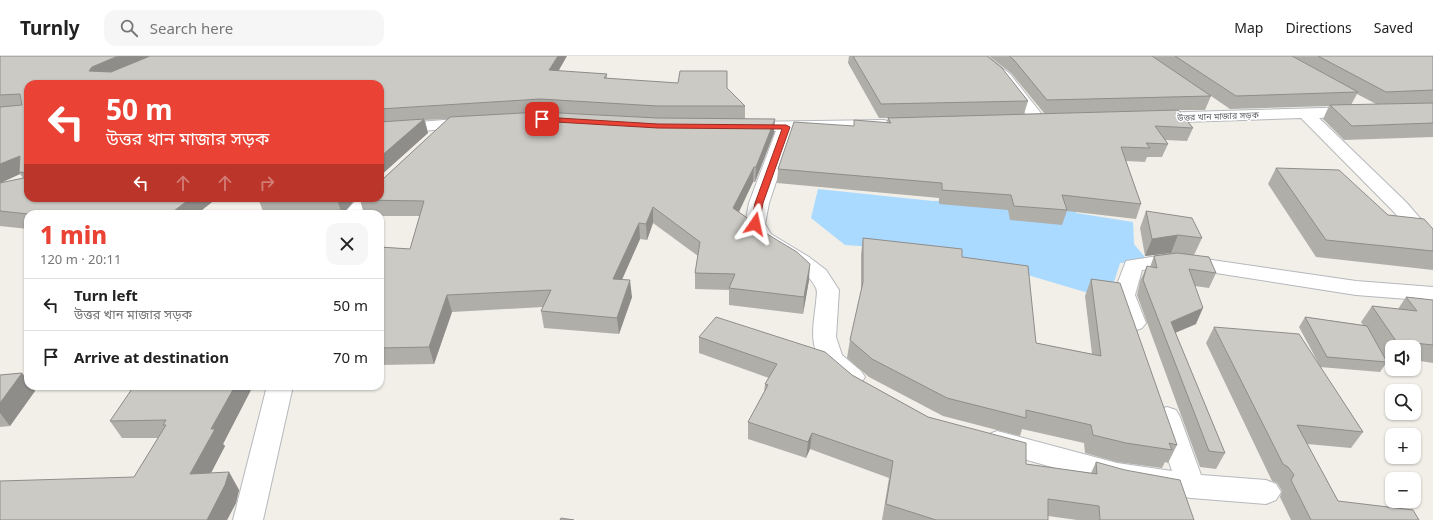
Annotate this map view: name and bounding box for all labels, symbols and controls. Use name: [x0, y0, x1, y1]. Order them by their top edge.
search box: [104, 10, 384, 46]
text: Turnly: [20, 15, 80, 41]
icon: search: [118, 17, 140, 39]
text: Search here: [150, 18, 233, 38]
text: Map: [1234, 18, 1263, 37]
text: Directions: [1285, 18, 1352, 37]
text: Saved: [1374, 18, 1413, 37]
text: 50 m: [106, 90, 173, 128]
icon: left: [40, 96, 92, 148]
pin: [525, 102, 559, 136]
icon: arrive: [531, 108, 553, 130]
street label: উত্তর খান মাজার সড়ক: [1176, 108, 1260, 124]
text: উত্তর খান মাজার সড়ক: [106, 126, 269, 150]
icon: left: [130, 172, 152, 194]
icon: ahead: [172, 172, 194, 194]
icon: ahead: [214, 172, 236, 194]
icon: right: [256, 172, 278, 194]
position arrow: [734, 203, 776, 245]
text: 1 min: [40, 218, 107, 251]
button: close: [326, 223, 368, 265]
text: 120 m · 20:11: [40, 250, 121, 268]
text: Turn left: [74, 285, 138, 305]
icon: left: [40, 294, 62, 316]
text: 50 m: [333, 295, 368, 315]
text: উত্তর খান মাজার সড়ক: [74, 305, 192, 323]
map controls: [1385, 340, 1421, 508]
button: sound: [1385, 340, 1421, 376]
icon: arrive: [40, 346, 62, 368]
text: Arrive at destination: [74, 347, 229, 367]
text: 70 m: [333, 347, 368, 367]
button: search: [1385, 384, 1421, 420]
button: +: [1385, 428, 1421, 464]
button: −: [1385, 472, 1421, 508]

